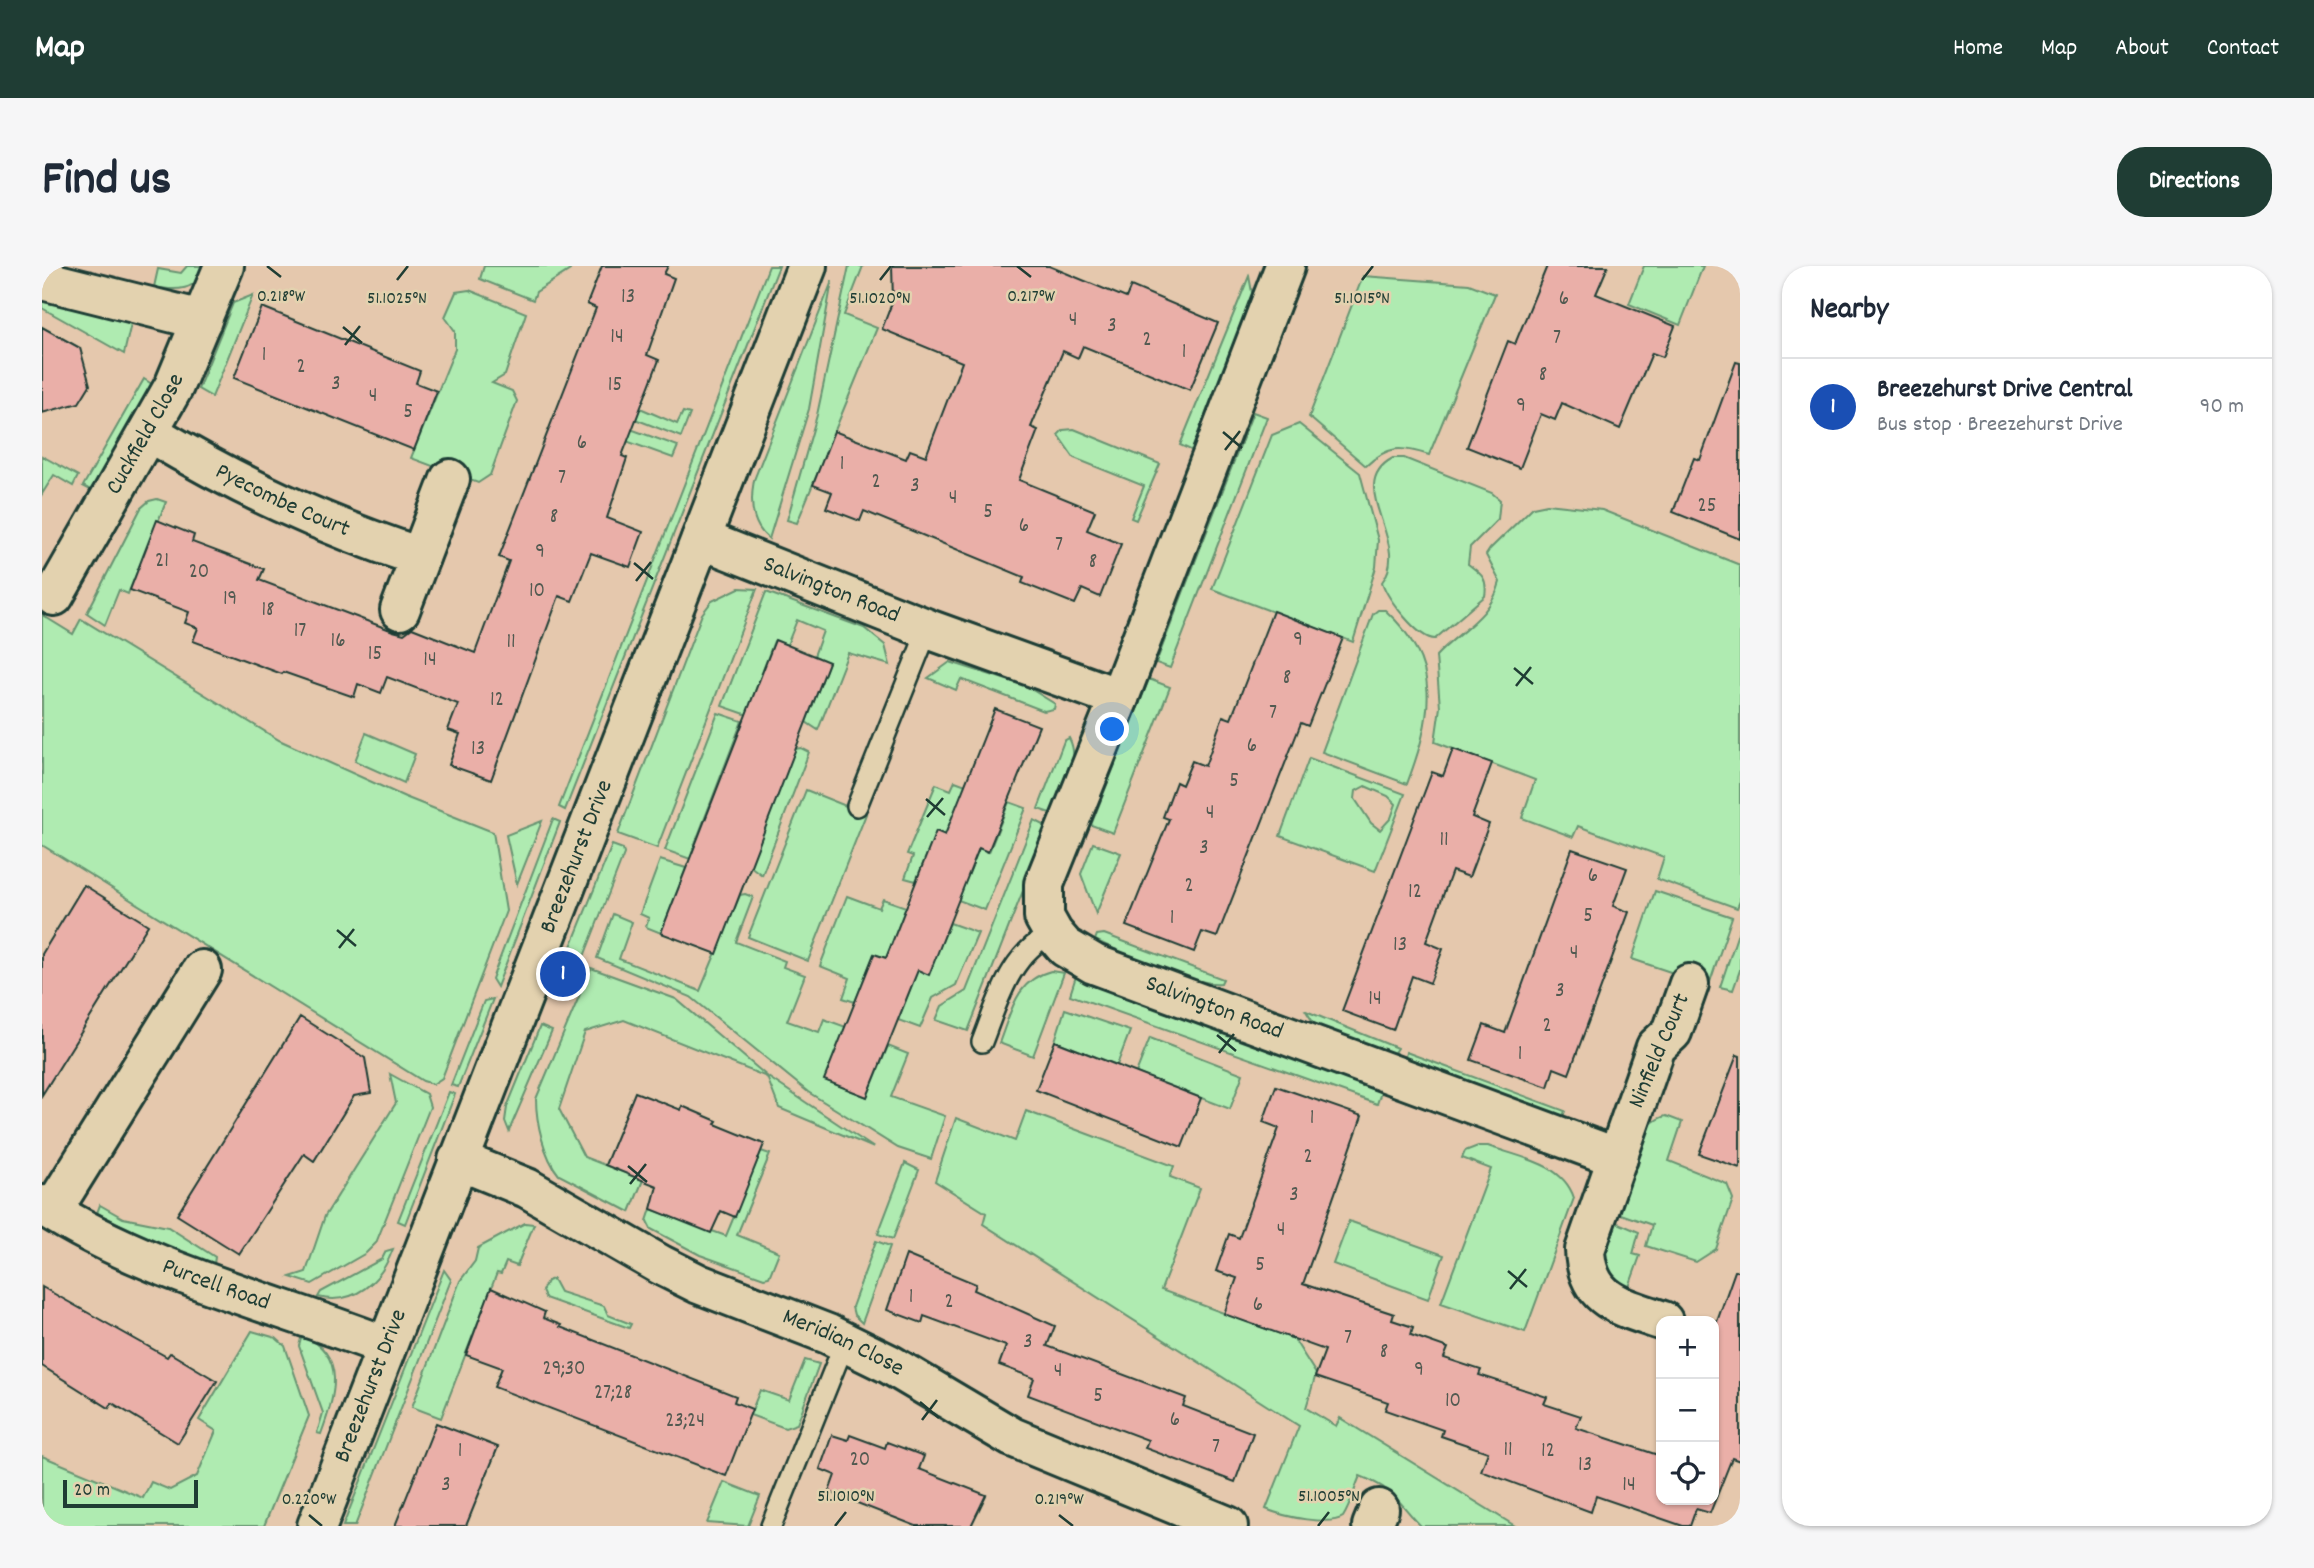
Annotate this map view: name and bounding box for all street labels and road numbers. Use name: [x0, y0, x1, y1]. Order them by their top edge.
street label: Cuckfield Close: [98, 369, 194, 501]
street label: Pyecombe Court: [209, 456, 355, 547]
street label: Salvington Road: [758, 548, 905, 633]
street label: Breezehurst Drive: [532, 775, 622, 939]
street label: Salvington Road: [1140, 967, 1288, 1050]
street label: Ninfield Court: [1620, 988, 1700, 1114]
street label: Purcell Road: [157, 1250, 274, 1321]
street label: Meridian Close: [777, 1301, 910, 1386]
street label: Breezehurst Drive: [326, 1304, 417, 1468]

